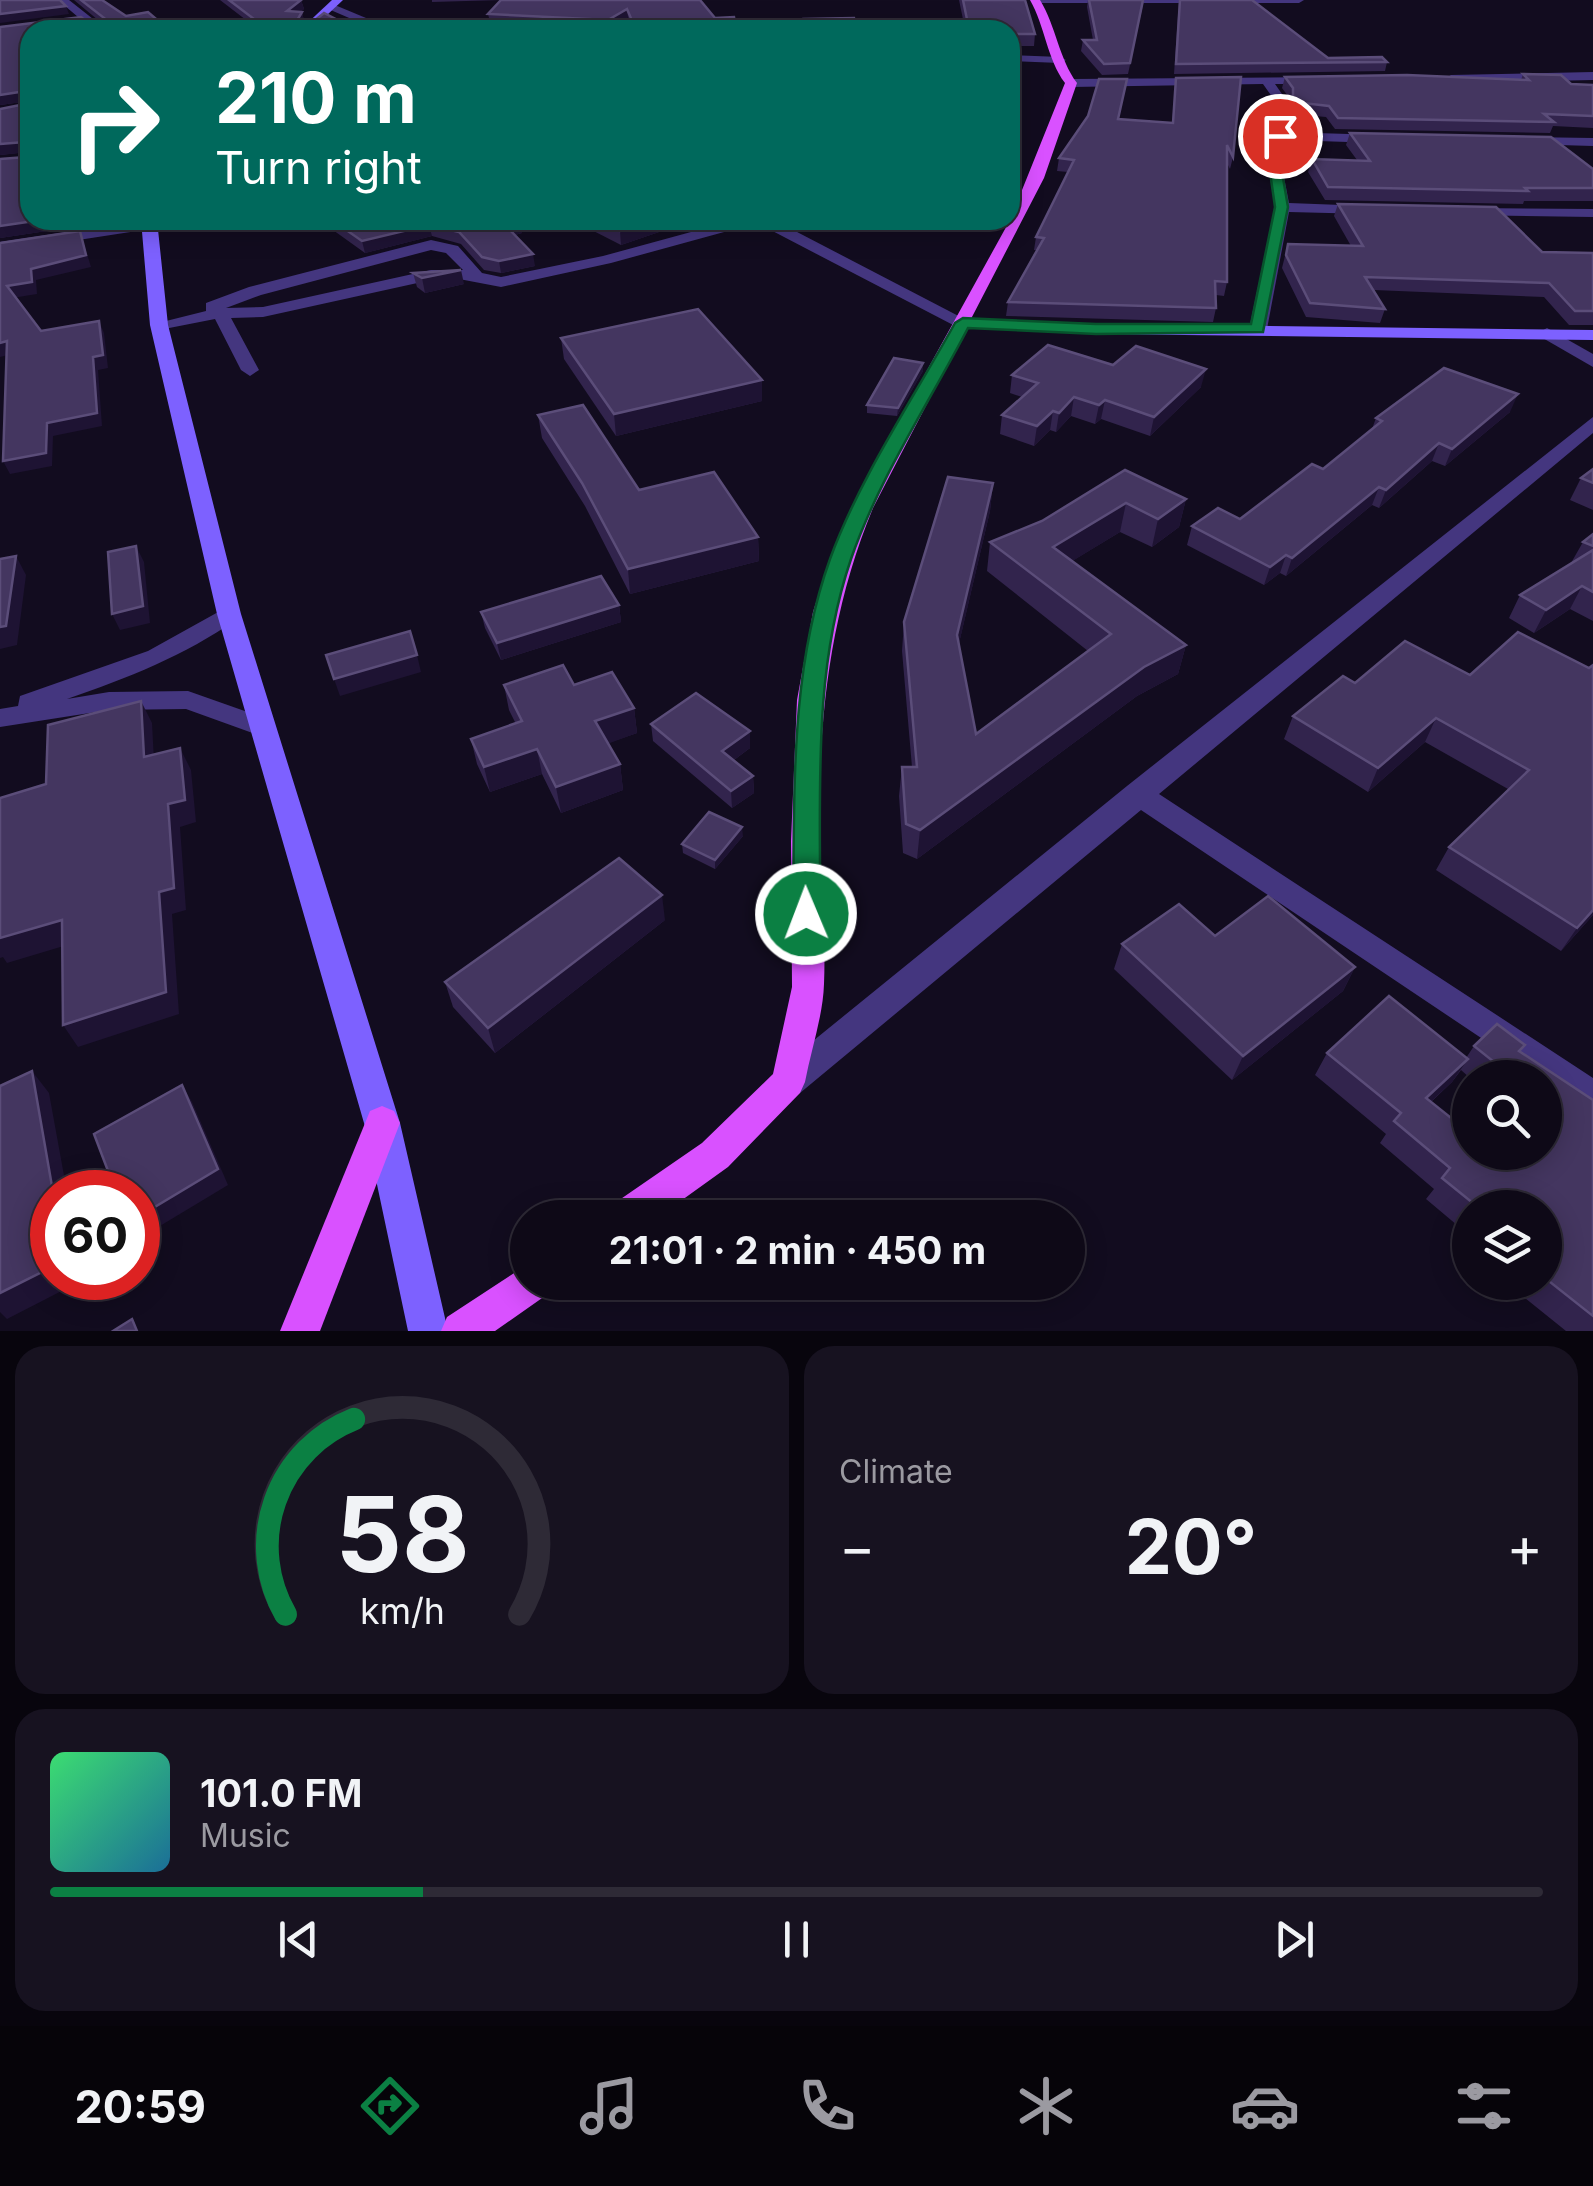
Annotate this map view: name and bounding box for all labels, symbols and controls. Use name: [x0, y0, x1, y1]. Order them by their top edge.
text: 210 m: [215, 55, 417, 140]
icon: right: [50, 60, 180, 190]
pin: [1238, 94, 1323, 179]
icon: arrive: [1253, 109, 1308, 164]
text: Turn right: [215, 140, 422, 195]
position arrow: [754, 862, 858, 966]
map controls: [1452, 1060, 1562, 1300]
button: search: [1452, 1060, 1562, 1170]
speed limit sign: 60: [30, 1170, 160, 1300]
button: layers: [1452, 1190, 1562, 1300]
text: 21:01 · 2 min · 450 m: [609, 1227, 986, 1273]
text: Climate: [839, 1452, 953, 1491]
text: 58: [335, 1471, 469, 1597]
text: 20°: [1125, 1501, 1257, 1592]
text: −: [839, 1514, 875, 1580]
text: +: [1507, 1514, 1543, 1580]
text: km/h: [360, 1589, 444, 1633]
text: 101.0 FM: [200, 1770, 362, 1816]
text: Music: [200, 1816, 291, 1855]
icon: previous: [271, 1912, 326, 1967]
icon: pause: [769, 1912, 824, 1967]
icon: next: [1267, 1912, 1322, 1967]
icon: directions: [355, 2071, 425, 2141]
icon: music: [574, 2071, 644, 2141]
icon: phone: [792, 2071, 862, 2141]
icon: climate: [1011, 2071, 1081, 2141]
icon: car: [1230, 2071, 1300, 2141]
icon: filters: [1449, 2071, 1519, 2141]
text: 20:59: [74, 2079, 206, 2134]

